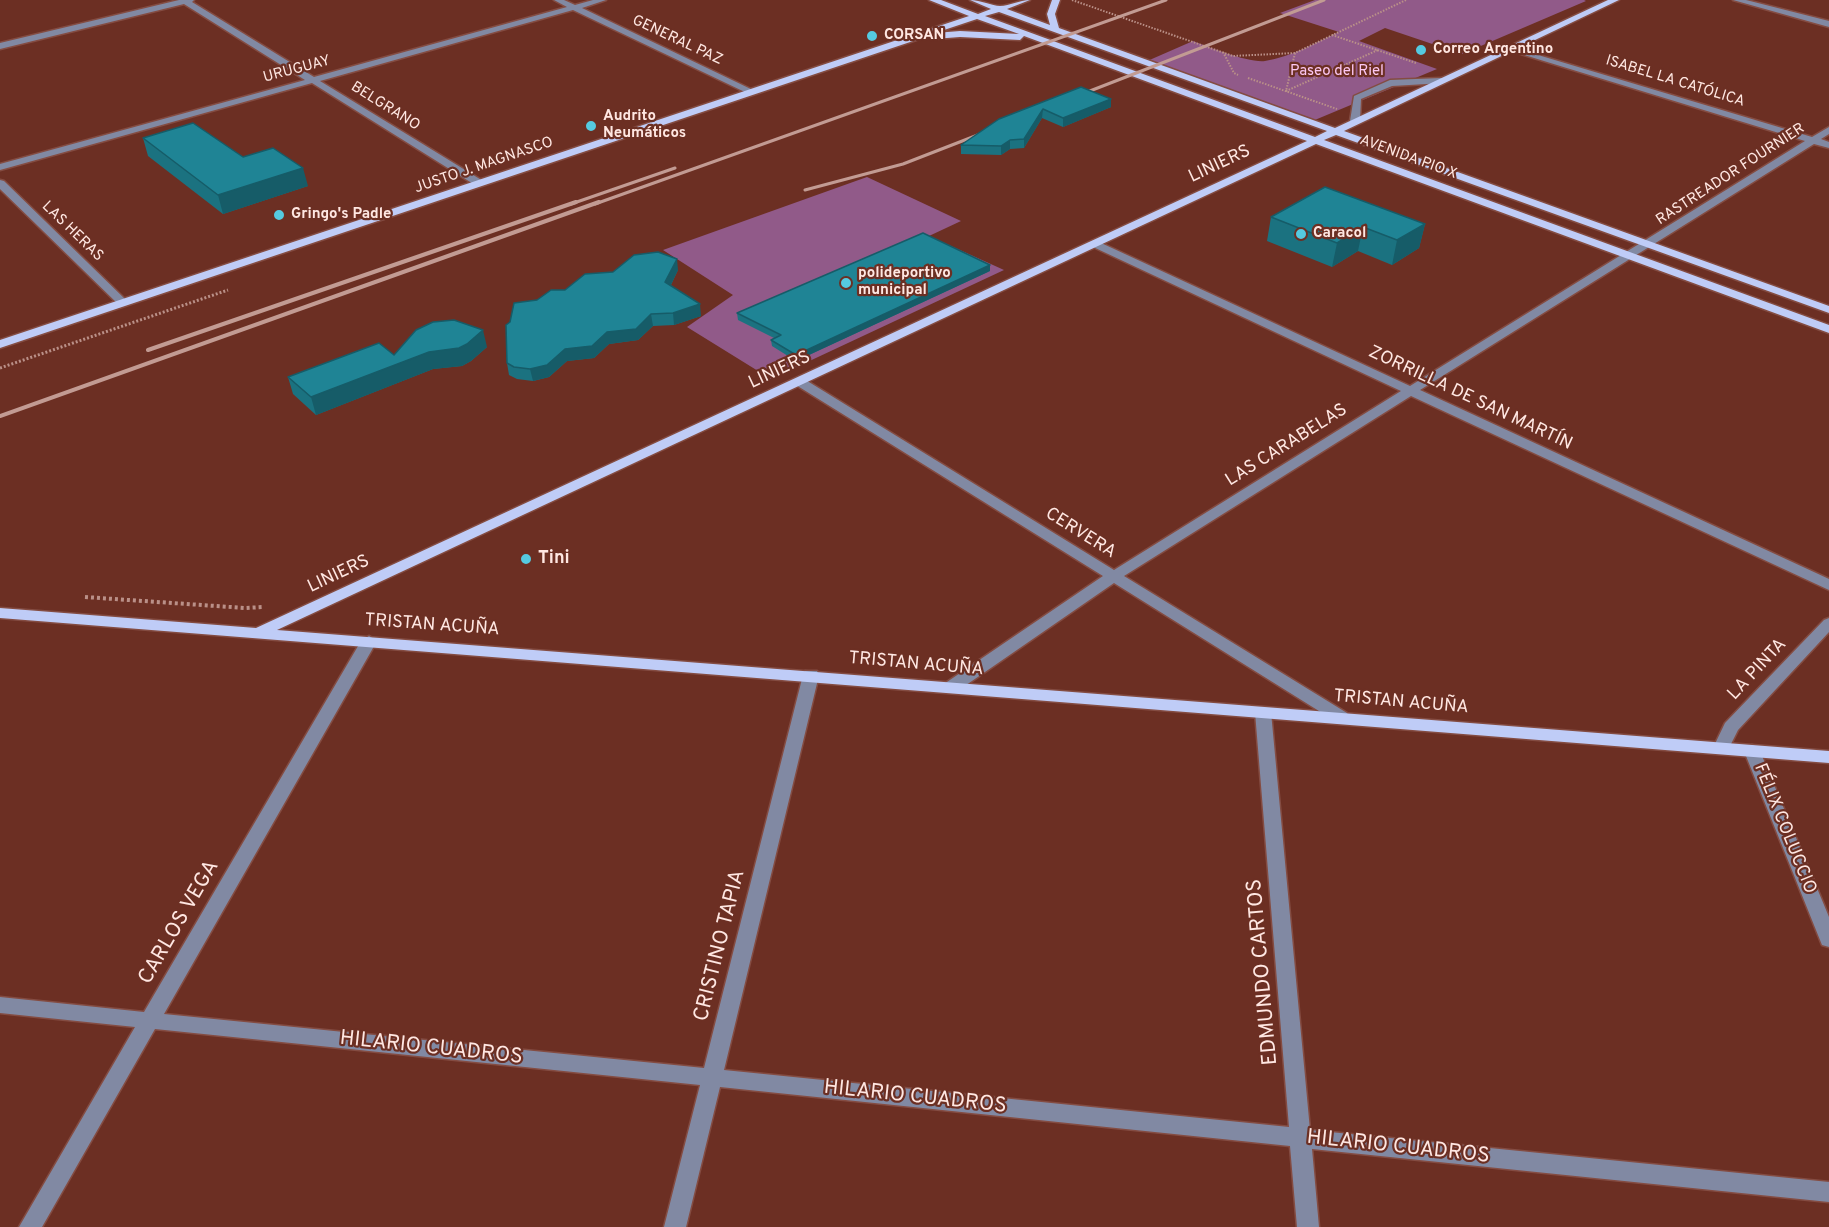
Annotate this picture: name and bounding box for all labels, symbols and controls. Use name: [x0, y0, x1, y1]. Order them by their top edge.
street label: GENERAL PAZ: [629, 12, 725, 70]
place label: CORSAN: [884, 27, 944, 45]
marker: CORSAN: [865, 29, 879, 43]
place label: Correo Argentino: [1433, 41, 1553, 59]
marker: Correo Argentino: [1414, 43, 1428, 57]
street label: URUGUAY: [261, 52, 333, 88]
street label: ISABEL LA CATÓLICA: [1603, 52, 1747, 112]
park label: Paseo del Riel: [1290, 63, 1384, 81]
street label: BELGRANO: [347, 79, 423, 135]
place label: Audrito Neumáticos: [603, 108, 686, 143]
marker: Audrito Neumáticos: [584, 119, 598, 133]
street label: RASTREADOR FOURNIER: [1653, 120, 1809, 230]
street label: AVENIDA PIO X: [1357, 132, 1459, 184]
street label: JUSTO J. MAGNASCO: [412, 134, 556, 198]
street label: LINIERS: [1186, 141, 1254, 189]
street label: LAS HERAS: [37, 198, 107, 266]
place label: Gringo's Padle: [291, 206, 391, 224]
marker: Gringo's Padle: [272, 208, 286, 222]
place label: Caracol: [1313, 225, 1366, 243]
marker: Caracol: [1294, 227, 1308, 241]
place label: polideportivo municipal: [858, 265, 951, 300]
marker: polideportivo municipal: [839, 276, 853, 290]
street label: ZORRILLA DE SAN MARTÍN: [1365, 342, 1575, 456]
street label: LINIERS: [746, 347, 814, 395]
street label: LAS CARABELAS: [1222, 400, 1352, 492]
street label: CERVERA: [1041, 504, 1119, 564]
place label: Tini: [538, 548, 570, 570]
street label: LINIERS: [305, 551, 373, 599]
marker: Tini: [519, 552, 533, 566]
street label: TRISTAN ACUÑA: [364, 611, 500, 641]
street label: LA PINTA: [1724, 635, 1792, 705]
street label: TRISTAN ACUÑA: [848, 648, 984, 682]
street label: TRISTAN ACUÑA: [1333, 686, 1469, 720]
street label: FÉLIX COLUCCIO: [1748, 761, 1820, 897]
street label: CARLOS VEGA: [134, 856, 226, 990]
street label: CRISTINO TAPIA: [690, 868, 752, 1024]
street label: EDMUNDO CARTOS: [1243, 878, 1285, 1066]
street label: HILARIO CUADROS: [338, 1027, 524, 1071]
street label: HILARIO CUADROS: [822, 1076, 1008, 1120]
street label: HILARIO CUADROS: [1305, 1126, 1491, 1170]

